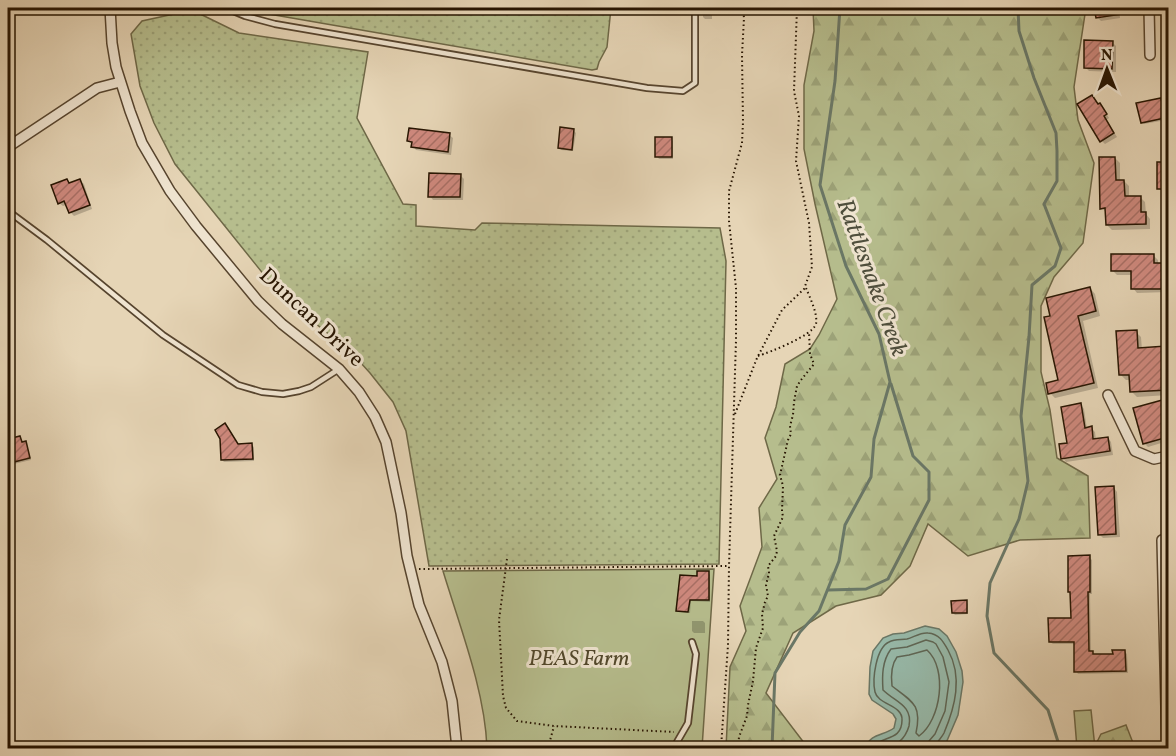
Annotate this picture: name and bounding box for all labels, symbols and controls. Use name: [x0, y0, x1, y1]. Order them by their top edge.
north arrow: [1077, 39, 1137, 99]
text: N: [1101, 45, 1113, 67]
water label: Rattlesnake Creek: [827, 194, 915, 362]
street label: Duncan Drive: [252, 261, 370, 375]
park label: PEAS Farm: [529, 644, 630, 675]

